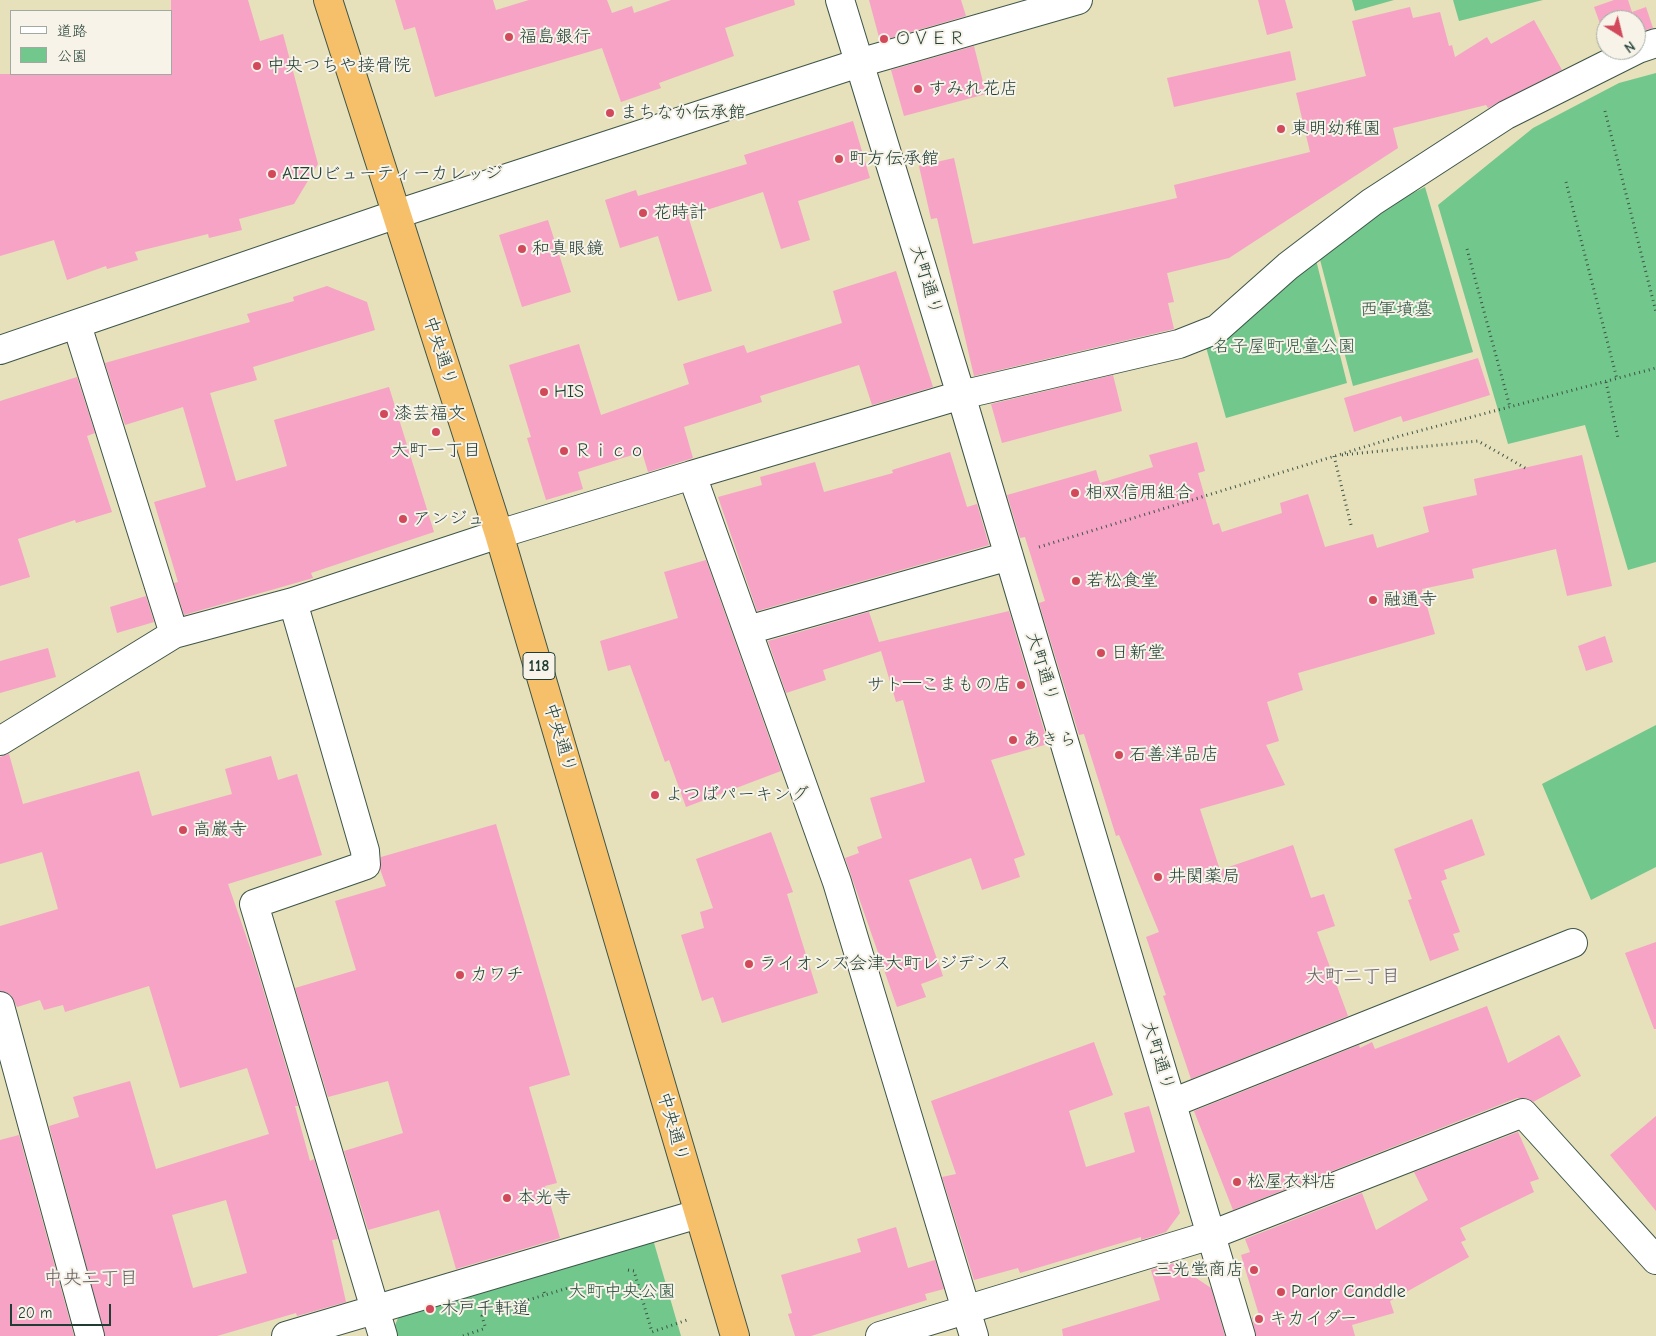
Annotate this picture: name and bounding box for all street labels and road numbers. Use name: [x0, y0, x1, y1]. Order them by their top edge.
street label: 大町通り: [905, 242, 947, 318]
street label: 中央通り: [419, 313, 461, 389]
street label: 大町通り: [1021, 629, 1063, 705]
road number: 118: [523, 652, 555, 679]
street label: 中央通り: [539, 700, 581, 776]
street label: 大町通り: [1137, 1018, 1179, 1094]
street label: 中央通り: [653, 1089, 693, 1165]

